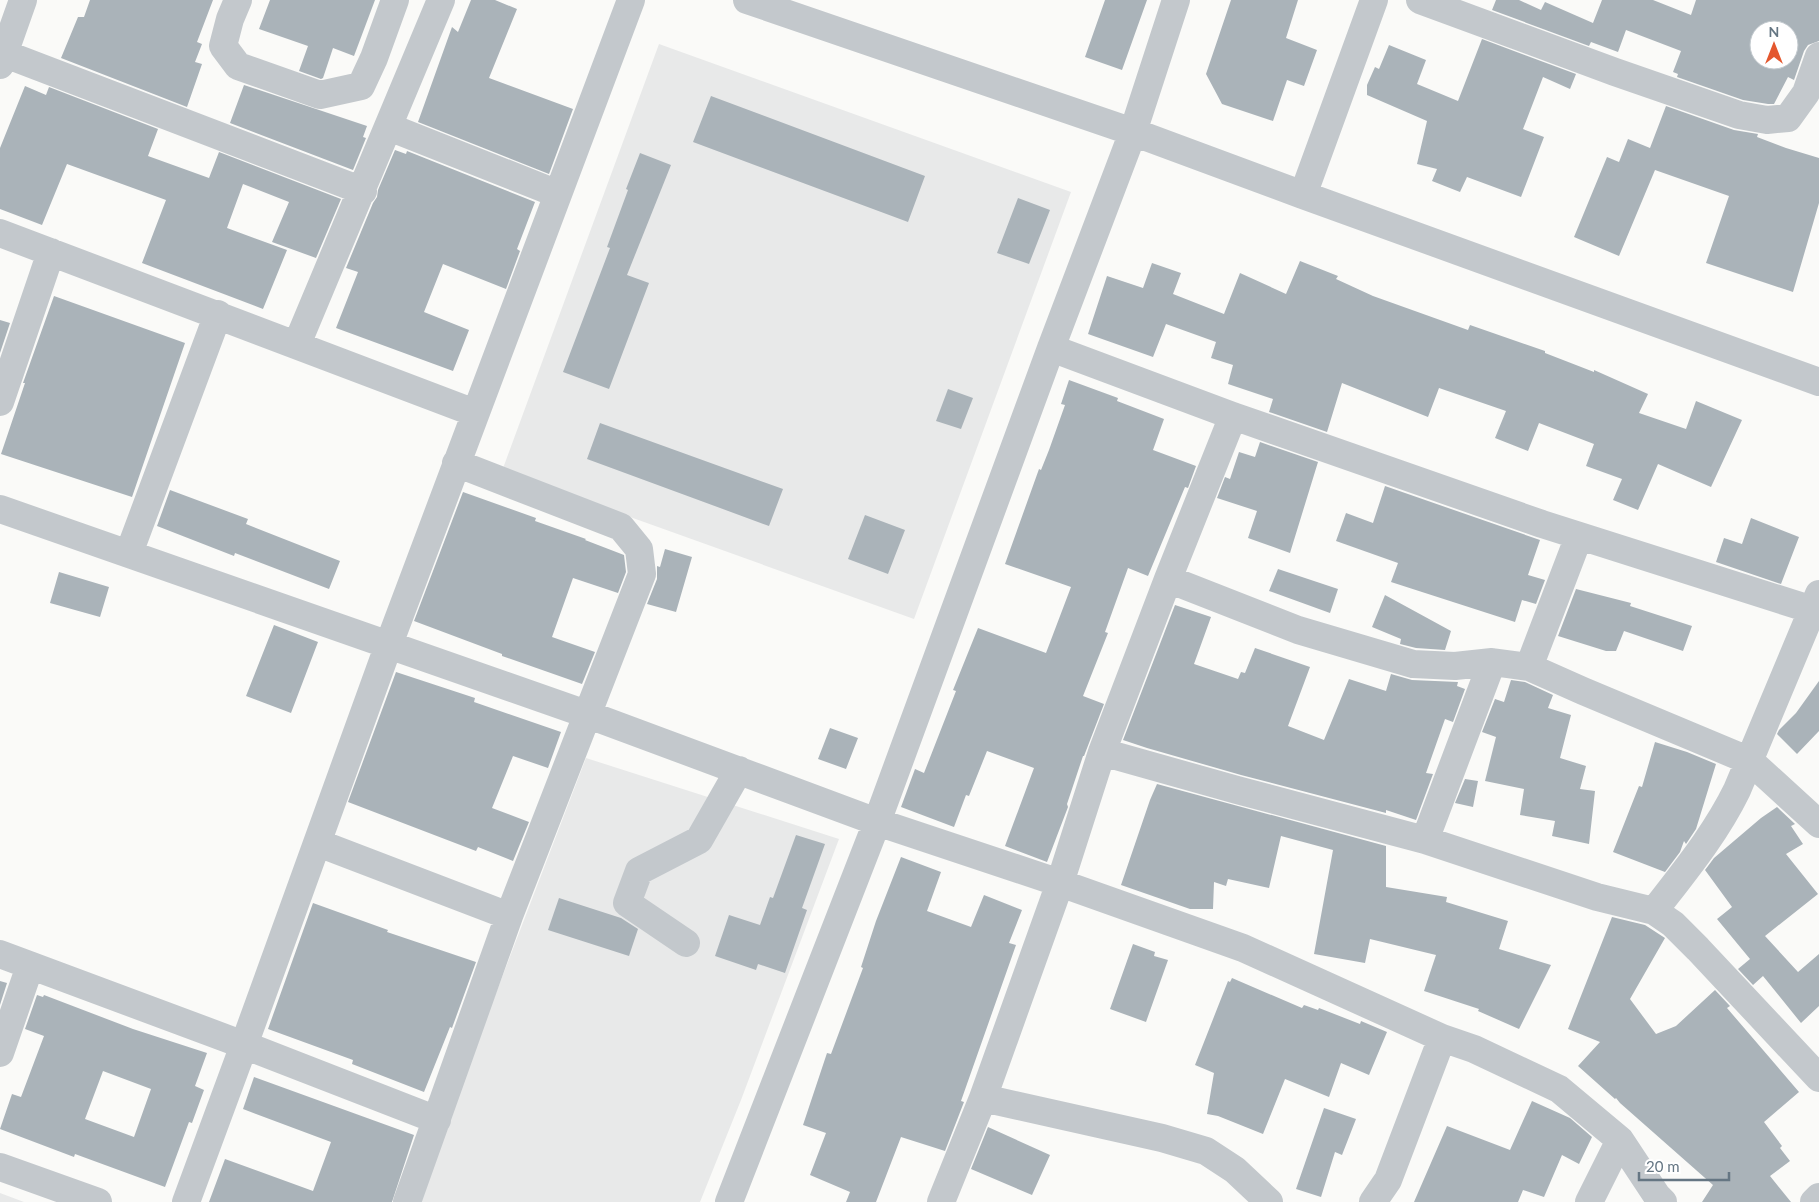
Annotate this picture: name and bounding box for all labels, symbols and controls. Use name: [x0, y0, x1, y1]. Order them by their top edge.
north arrow: [1749, 20, 1799, 70]
text: N: [1769, 23, 1779, 40]
scale bar: [1639, 1150, 1729, 1182]
text: 20 m: [1646, 1157, 1680, 1175]

